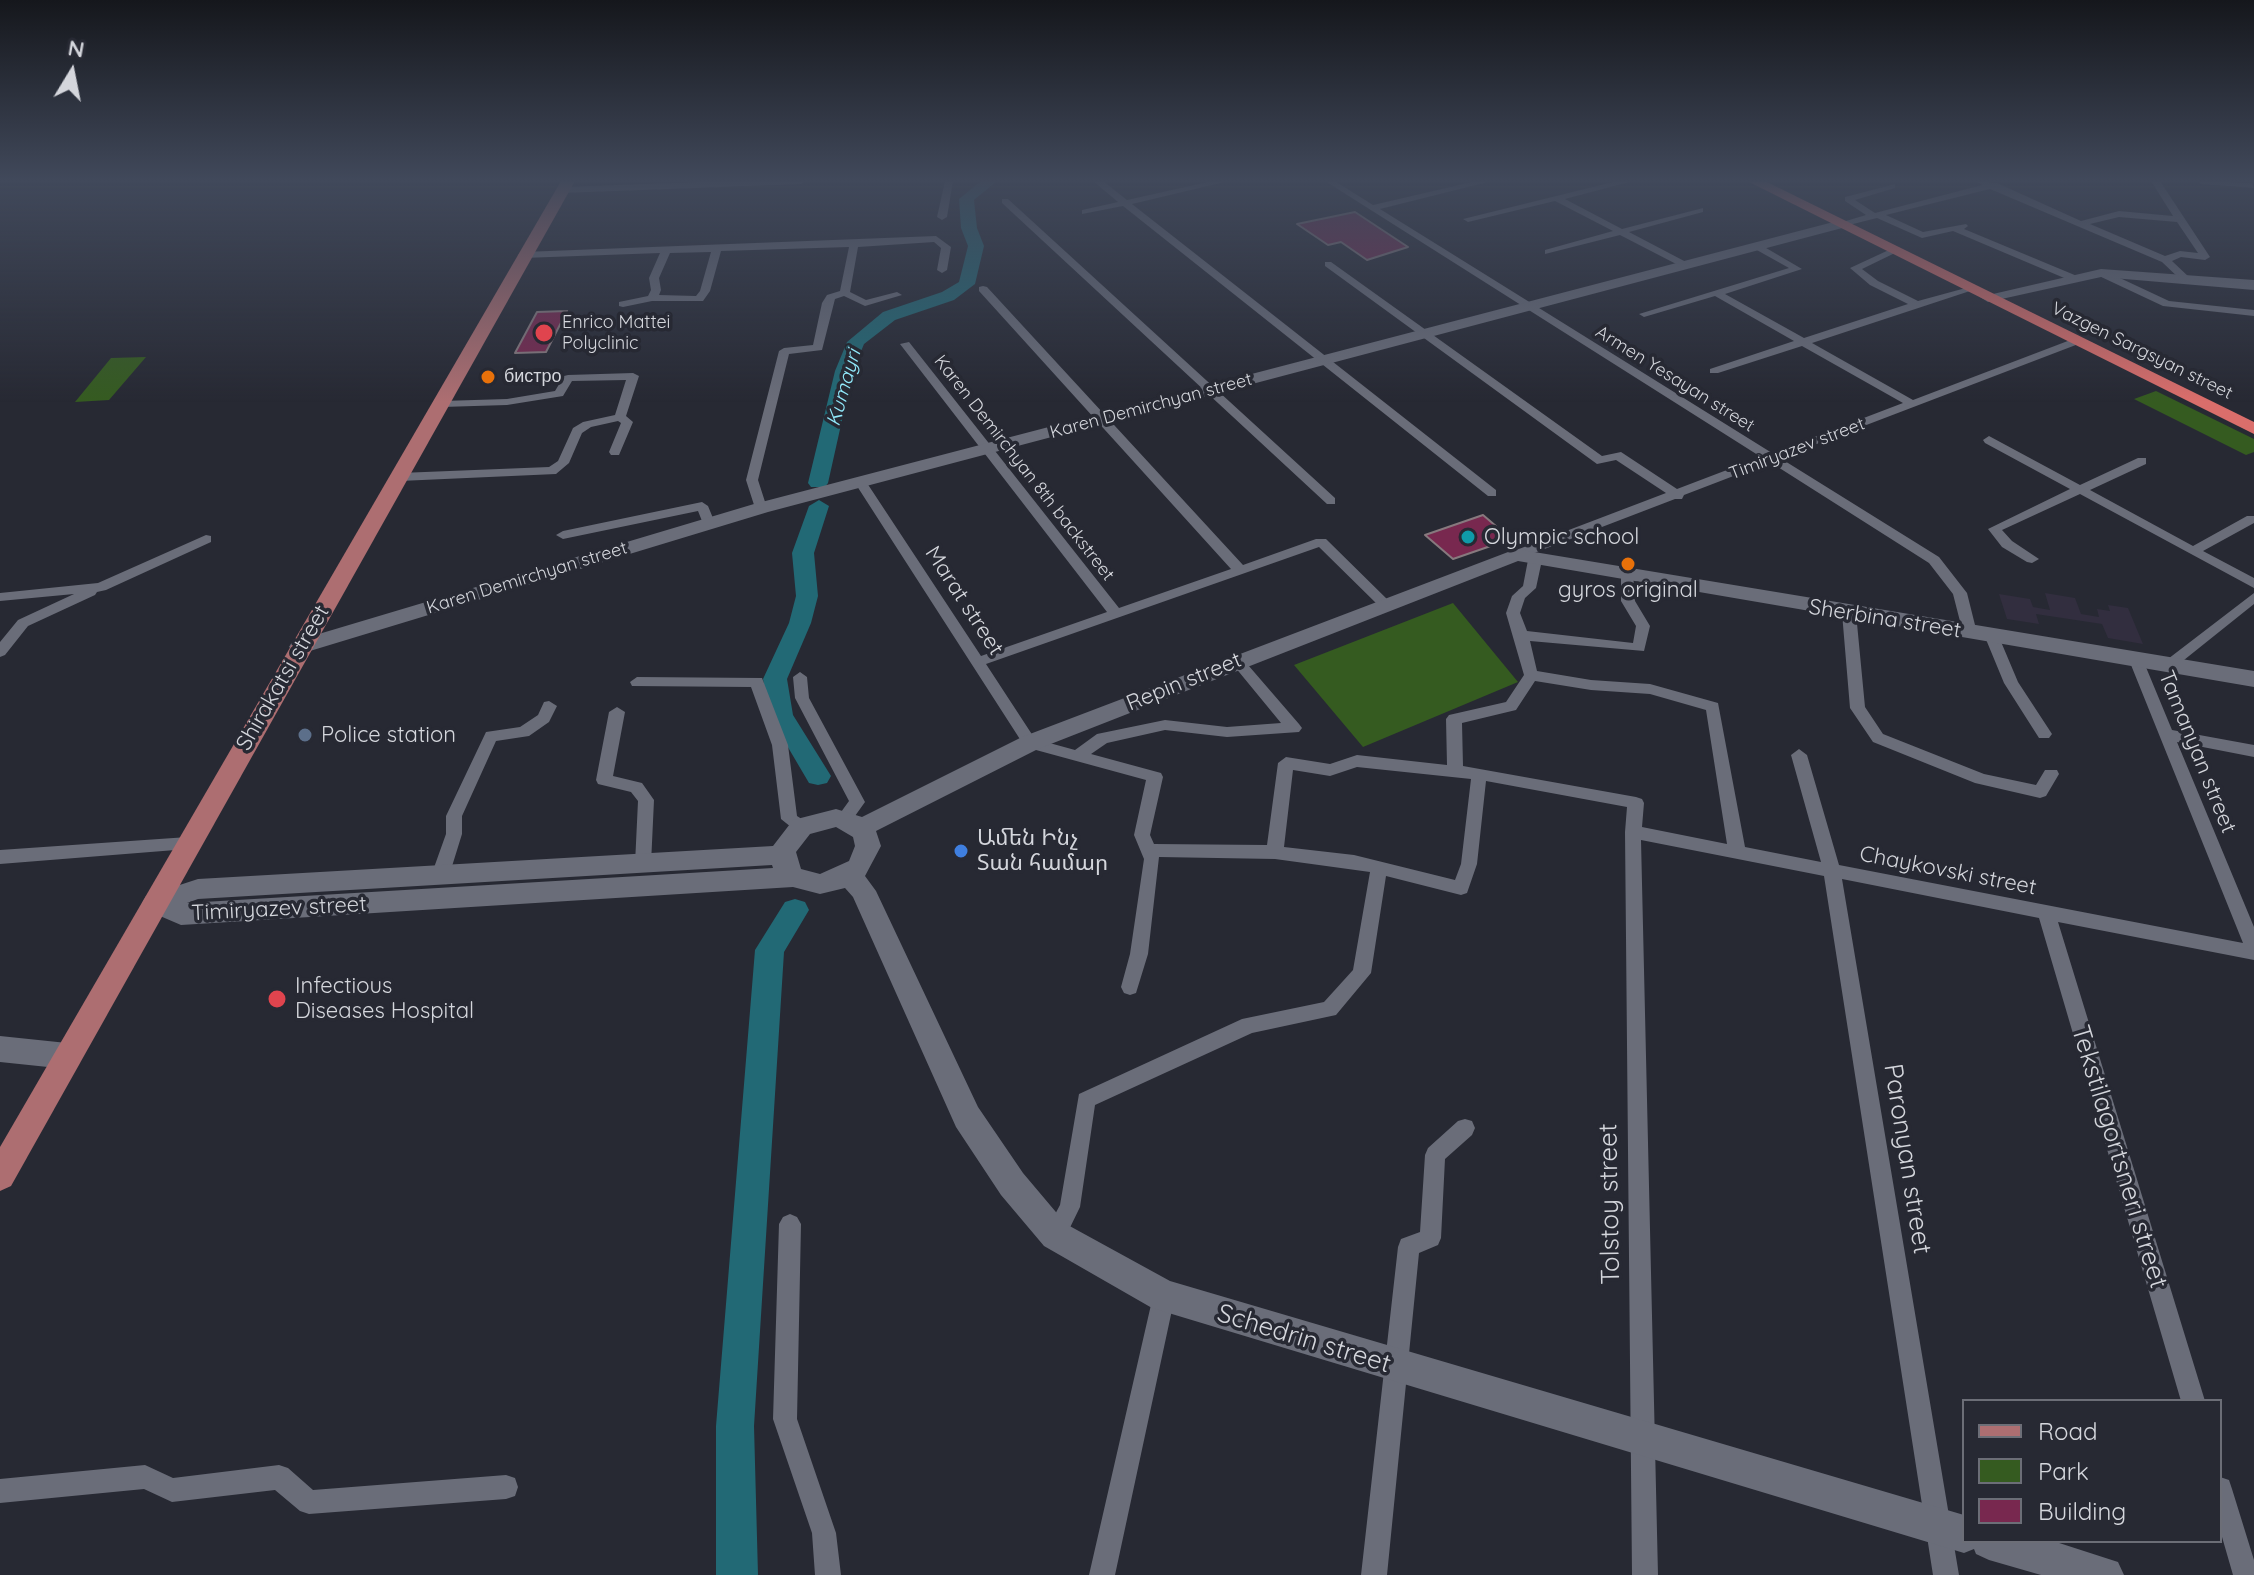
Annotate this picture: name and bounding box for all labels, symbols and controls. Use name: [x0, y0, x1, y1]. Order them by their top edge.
north arrow: [32, 32, 112, 112]
text: N: [66, 33, 87, 64]
street label: Vazgen Sargsyan street: [2048, 298, 2236, 404]
place label: Enrico Mattei Polyclinic: [562, 312, 670, 354]
street label: Armen Yesayan street: [1591, 321, 1759, 437]
marker: Enrico Mattei Polyclinic: [533, 322, 555, 344]
water label: Kumayri: [822, 347, 866, 429]
street label: Karen Demirchyan 8th backstreet: [929, 351, 1119, 585]
place label: бистро: [504, 366, 562, 388]
marker: бистро: [479, 368, 497, 386]
street label: Karen Demirchyan street: [1047, 369, 1255, 443]
street label: Timiryazev street: [1726, 413, 1868, 485]
place label: Olympic school: [1484, 524, 1639, 550]
marker: Olympic school: [1459, 528, 1477, 546]
street label: Karen Demirchyan street: [424, 537, 630, 619]
street label: Marat street: [919, 542, 1009, 660]
marker: gyros original: [1619, 555, 1637, 573]
place label: gyros original: [1558, 577, 1698, 603]
street label: Sherbina street: [1807, 594, 1963, 644]
street label: Shirakatsi street: [231, 601, 335, 755]
street label: Repin street: [1123, 647, 1245, 717]
street label: Tamanyan street: [2152, 667, 2242, 837]
place label: Police station: [321, 722, 456, 748]
marker: Police station: [296, 726, 314, 744]
place label: Ամեն Ինչ Տան համար: [977, 825, 1108, 876]
street label: Chaykovski street: [1857, 841, 2039, 901]
marker: Ամեն Ինչ Տան համար: [952, 842, 970, 860]
street label: Timiryazev street: [191, 891, 367, 927]
place label: Infectious Diseases Hospital: [295, 973, 474, 1024]
marker: Infectious Diseases Hospital: [266, 988, 288, 1010]
street label: Tekstilagortsneri street: [2064, 1022, 2174, 1292]
street label: Paronyan street: [1877, 1062, 1937, 1256]
street label: Tolstoy street: [1593, 1123, 1627, 1285]
street label: Schedrin street: [1214, 1298, 1394, 1380]
legend: [1962, 1399, 2222, 1543]
text: Road: [2038, 1416, 2098, 1446]
text: Park: [2038, 1456, 2089, 1486]
text: Building: [2038, 1496, 2126, 1526]

